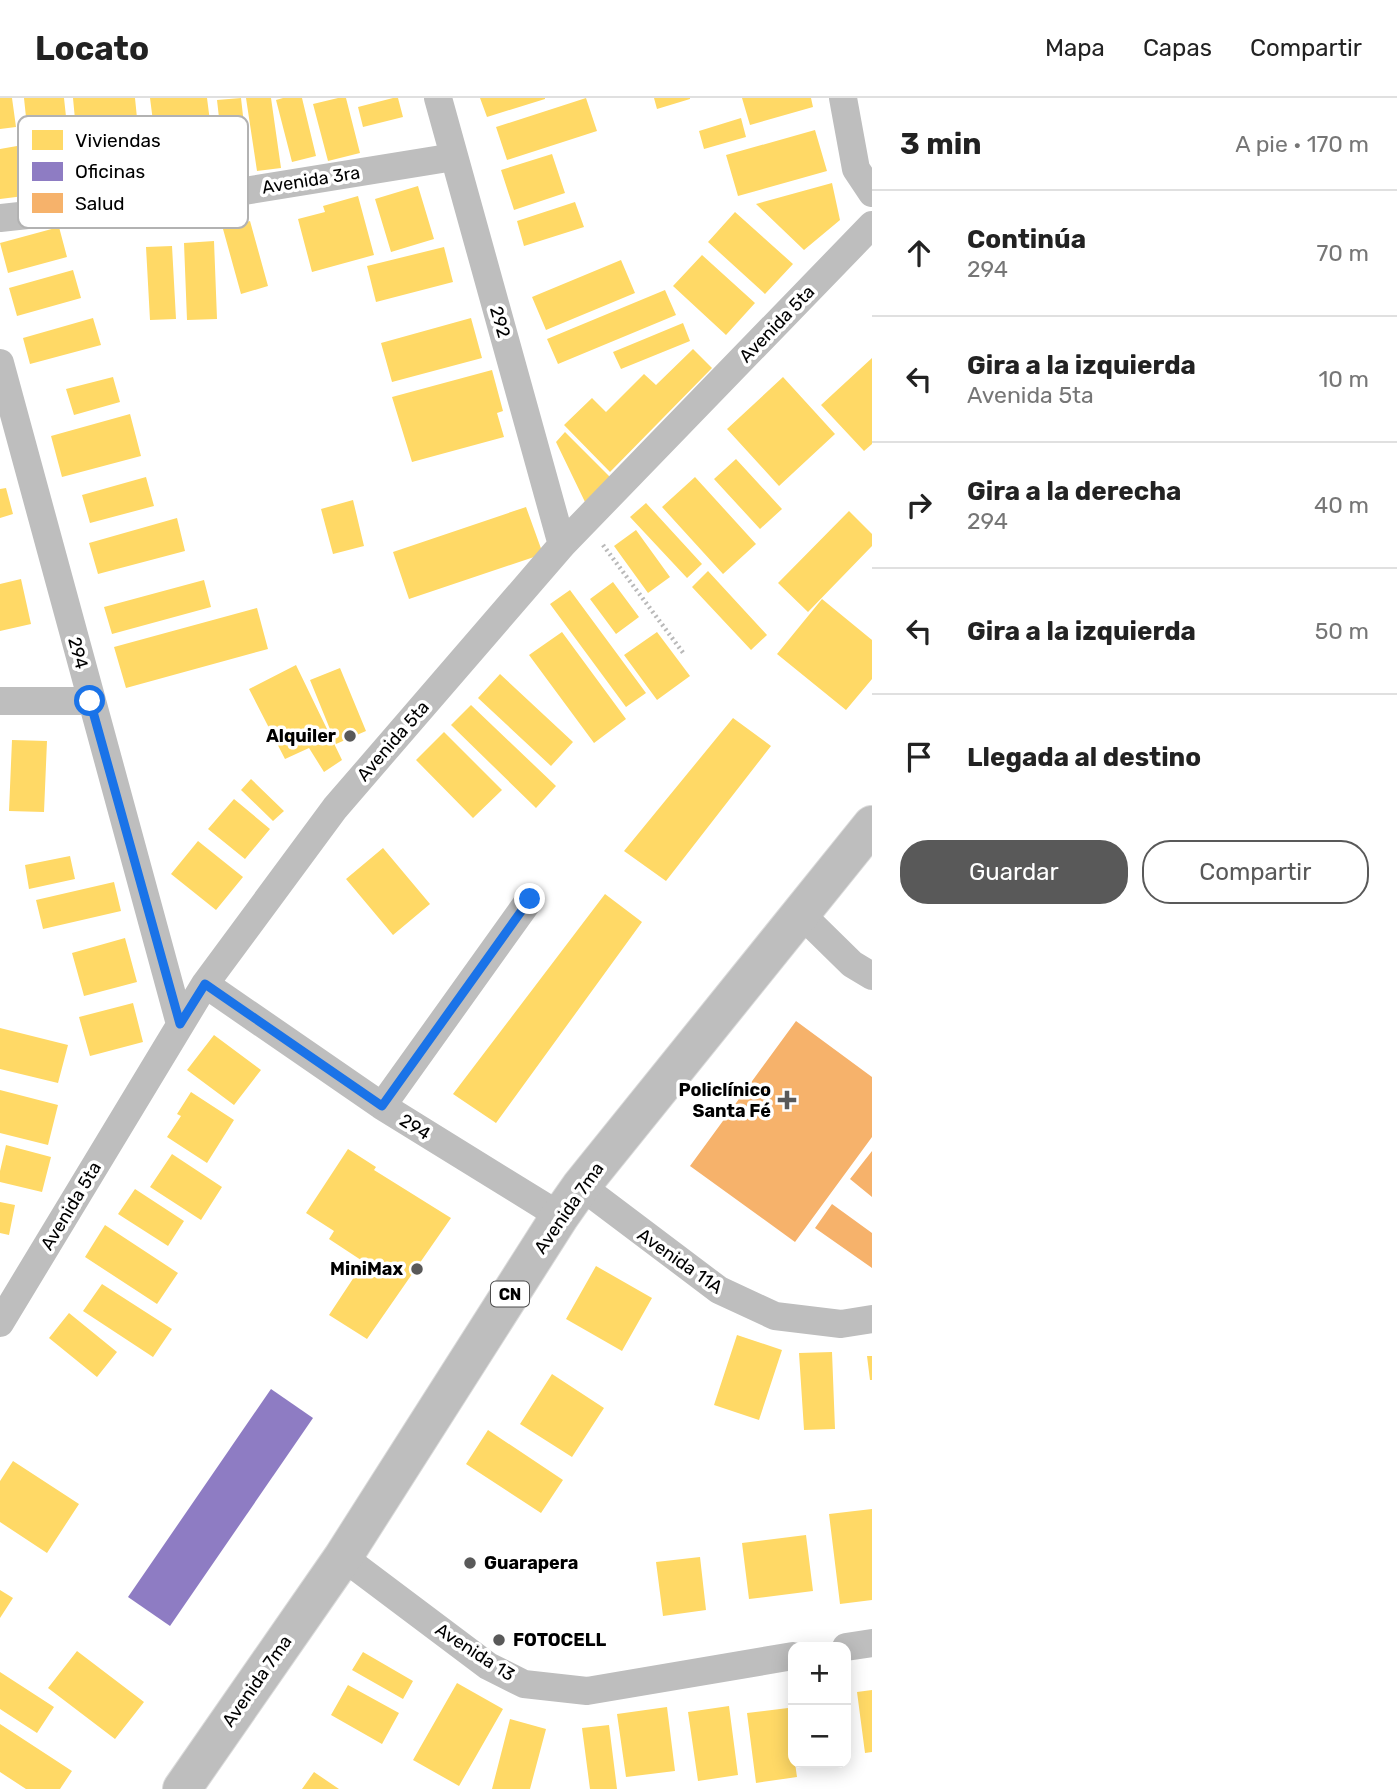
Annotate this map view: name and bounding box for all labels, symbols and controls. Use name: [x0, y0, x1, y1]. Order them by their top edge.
text: Locato: [35, 29, 149, 68]
text: Mapa: [1045, 34, 1105, 62]
text: Capas: [1143, 34, 1212, 62]
text: Compartir: [1250, 34, 1362, 62]
legend: [18, 116, 248, 228]
text: 3 min: [900, 126, 982, 162]
text: Viviendas: [75, 129, 161, 152]
text: A pie · 170 m: [1235, 130, 1369, 158]
text: Oficinas: [75, 160, 145, 183]
street label: Avenida 3ra: [260, 161, 362, 199]
text: Salud: [75, 192, 125, 215]
text: Continúa: [967, 224, 1086, 255]
icon: ahead: [900, 234, 938, 272]
text: 70 m: [1317, 239, 1369, 267]
text: 294: [967, 255, 1008, 283]
street label: Avenida 5ta: [735, 281, 819, 367]
street label: 292: [485, 304, 515, 340]
text: Gira a la izquierda: [967, 350, 1196, 381]
icon: left: [900, 360, 938, 398]
text: 10 m: [1318, 365, 1369, 393]
text: Avenida 5ta: [967, 381, 1094, 409]
text: Gira a la derecha: [967, 476, 1181, 507]
icon: right: [900, 486, 938, 524]
text: 40 m: [1314, 491, 1369, 519]
text: 294: [967, 507, 1008, 535]
icon: left: [900, 612, 938, 650]
text: Gira a la izquierda: [967, 616, 1196, 647]
text: 50 m: [1315, 617, 1369, 645]
street label: 294: [63, 635, 93, 671]
route start: [74, 685, 105, 716]
street label: Avenida 5ta: [352, 696, 434, 786]
place label: Alquiler: [266, 725, 336, 747]
marker: Alquiler: [342, 728, 358, 744]
icon: arrive: [900, 738, 938, 776]
text: Llegada al destino: [967, 742, 1201, 773]
button: Guardar: [900, 840, 1128, 904]
button: Compartir: [1142, 840, 1369, 904]
route end: [514, 883, 545, 914]
place label: Policlínico Santa Fé: [678, 1079, 771, 1122]
marker: Policlínico Santa Fé: [777, 1090, 797, 1110]
street label: 294: [396, 1109, 434, 1145]
street label: Avenida 5ta: [36, 1158, 106, 1254]
street label: Avenida 7ma: [529, 1158, 609, 1258]
street label: Avenida 11A: [633, 1224, 727, 1298]
place label: MiniMax: [330, 1258, 403, 1280]
marker: MiniMax: [409, 1261, 425, 1277]
road number: CN: [491, 1282, 529, 1306]
place label: Guarapera: [484, 1552, 578, 1574]
marker: Guarapera: [462, 1555, 478, 1571]
street label: Avenida 13: [431, 1618, 519, 1686]
place label: FOTOCELL: [513, 1629, 607, 1651]
street label: Avenida 7ma: [217, 1631, 297, 1731]
marker: FOTOCELL: [491, 1632, 507, 1648]
map controls: [788, 1642, 851, 1768]
button: +: [788, 1642, 851, 1705]
button: −: [788, 1705, 851, 1768]

